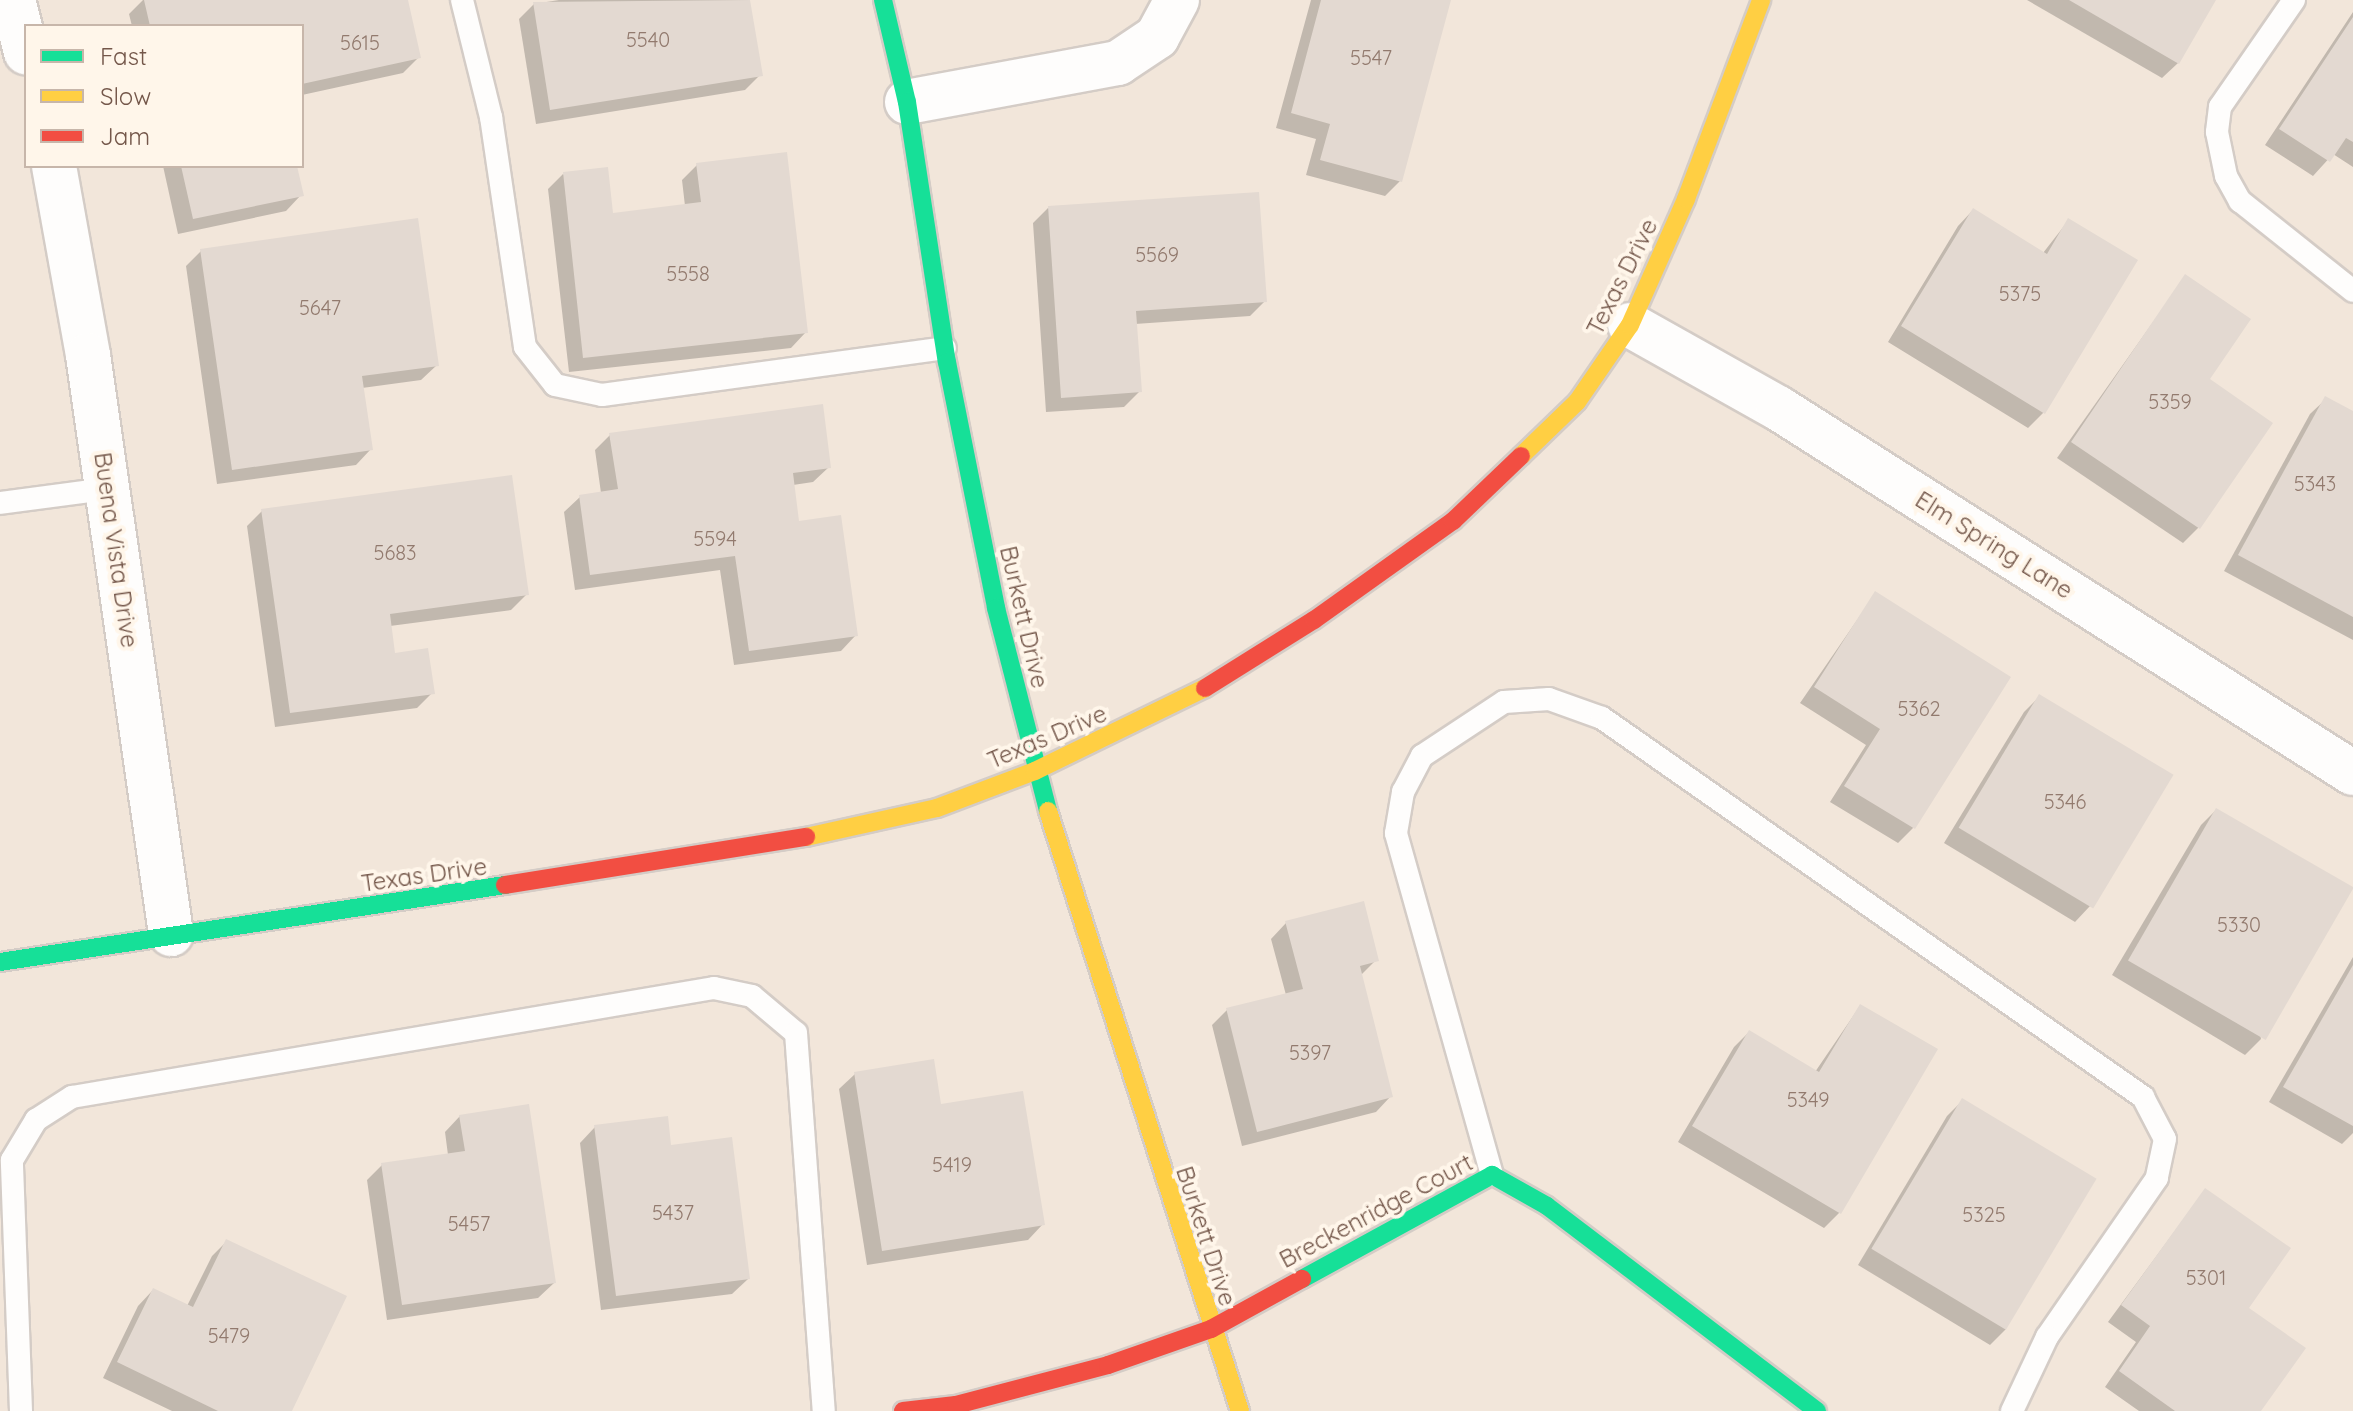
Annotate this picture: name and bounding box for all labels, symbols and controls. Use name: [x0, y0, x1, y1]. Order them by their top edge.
legend: [24, 24, 304, 168]
house number: 5540: [626, 27, 670, 51]
house number: 5615: [340, 30, 380, 54]
text: Fast: [100, 41, 147, 71]
house number: 5547: [1350, 45, 1392, 69]
text: Slow: [100, 81, 151, 111]
text: Jam: [100, 121, 150, 151]
street label: Texas Drive: [1580, 214, 1664, 340]
house number: 5569: [1135, 242, 1179, 266]
house number: 5558: [666, 261, 710, 285]
house number: 5375: [1999, 281, 2041, 305]
house number: 5647: [299, 295, 341, 319]
house number: 5359: [2148, 389, 2192, 413]
street label: Buena Vista Drive: [88, 450, 144, 650]
house number: 5343: [2294, 471, 2336, 495]
street label: Elm Spring Lane: [1910, 485, 2078, 605]
house number: 5594: [693, 526, 737, 550]
house number: 5683: [374, 540, 416, 564]
street label: Burkett Drive: [994, 543, 1054, 691]
house number: 5362: [1897, 696, 1941, 720]
street label: Texas Drive: [983, 699, 1111, 775]
house number: 5346: [2044, 789, 2086, 813]
street label: Texas Drive: [359, 852, 489, 898]
house number: 5330: [2217, 912, 2261, 936]
house number: 5397: [1289, 1040, 1331, 1064]
house number: 5349: [1787, 1087, 1829, 1111]
street label: Breckenridge Court: [1274, 1148, 1478, 1274]
house number: 5419: [932, 1152, 972, 1176]
street label: Burkett Drive: [1170, 1163, 1242, 1309]
house number: 5437: [652, 1200, 694, 1224]
house number: 5325: [1962, 1202, 2006, 1226]
house number: 5457: [448, 1211, 490, 1235]
house number: 5301: [2186, 1265, 2226, 1289]
house number: 5479: [208, 1323, 250, 1347]

